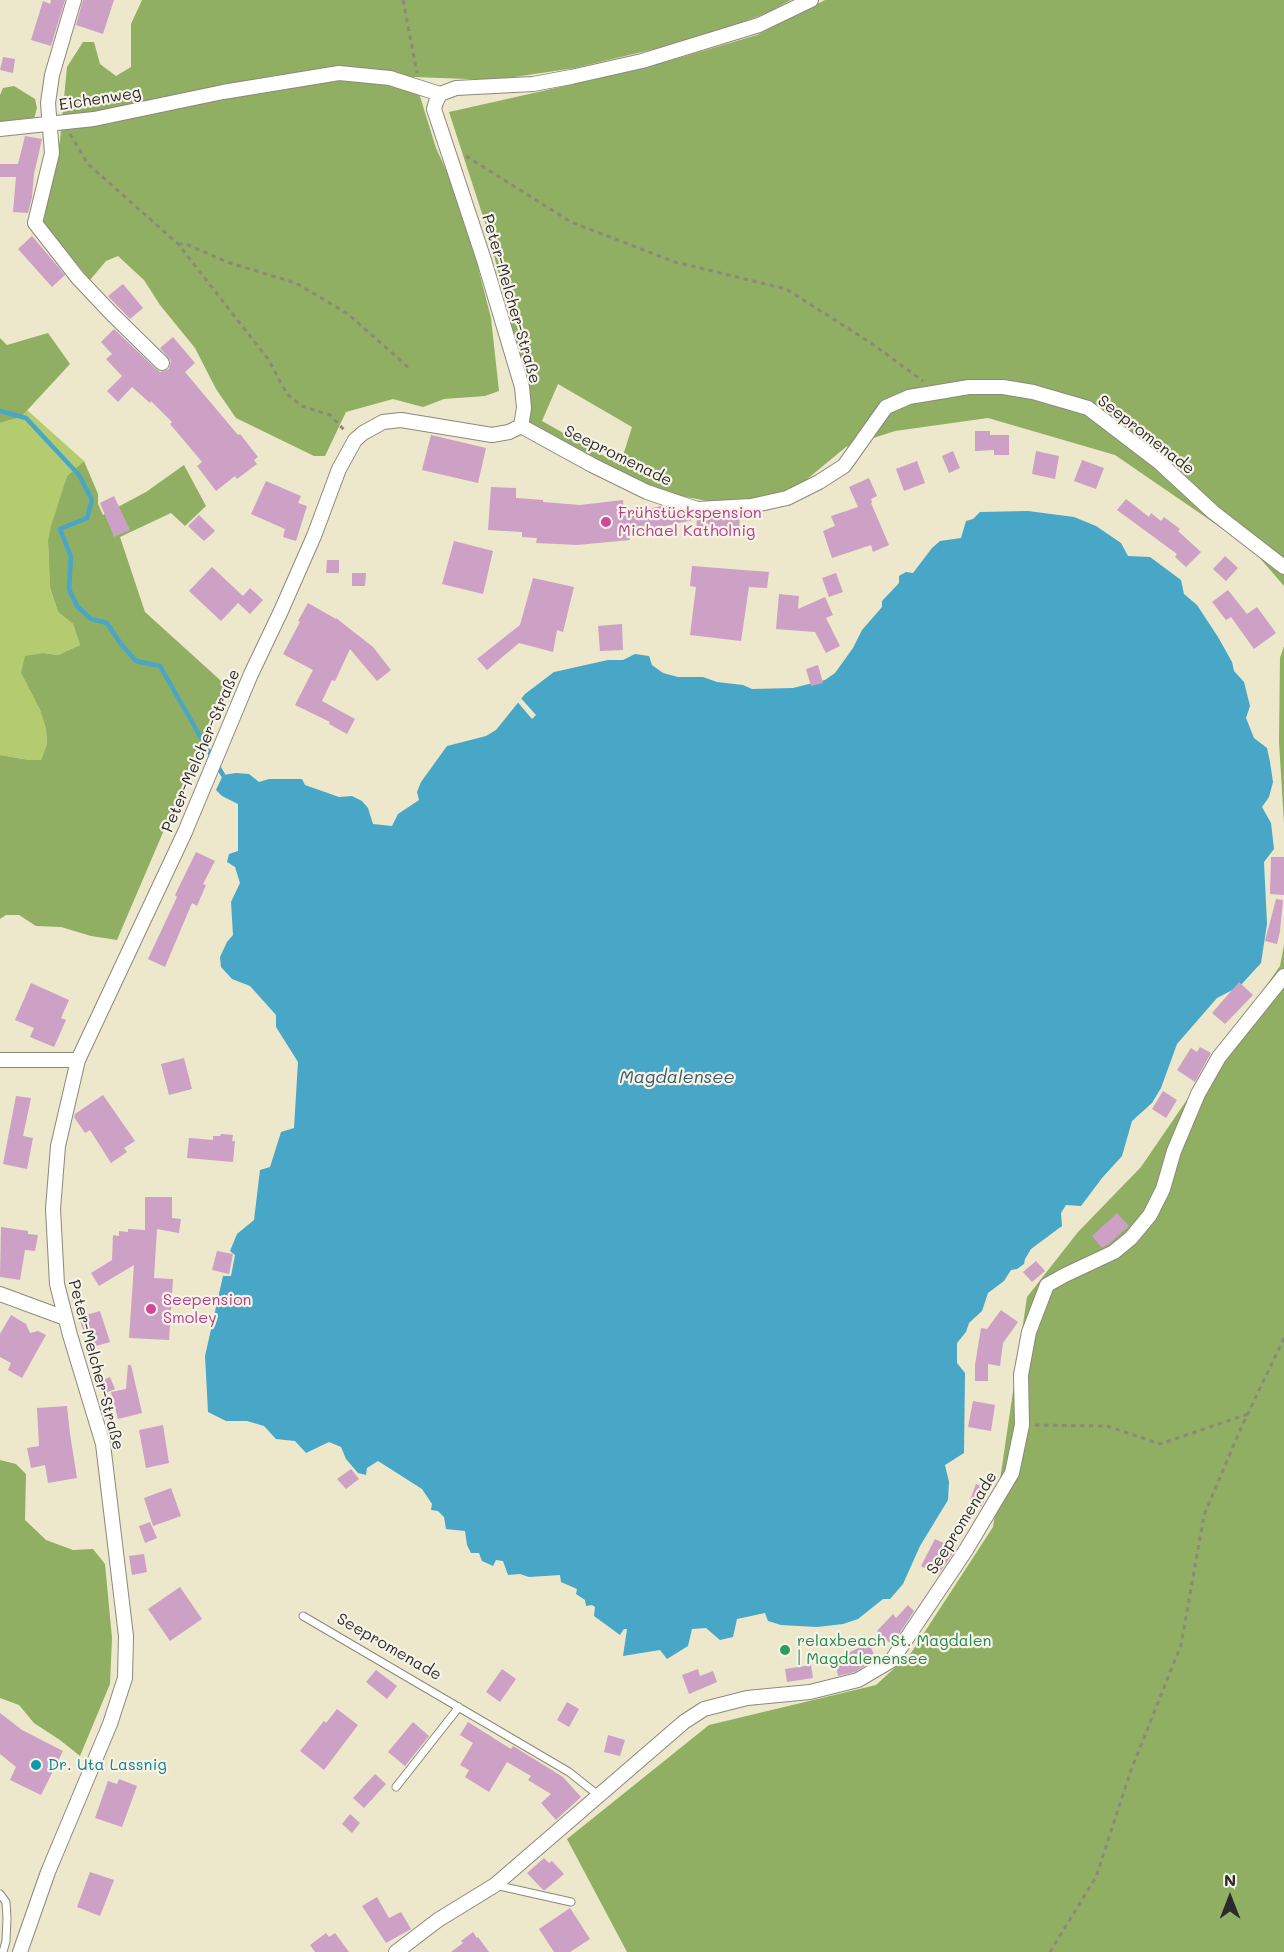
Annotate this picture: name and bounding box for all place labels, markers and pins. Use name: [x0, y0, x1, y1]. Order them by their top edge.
place label: Frühstückspension Michael Katholnig: [618, 503, 762, 541]
marker: Frühstückspension Michael Katholnig: [599, 515, 613, 529]
place label: Seepension Smoley: [163, 1290, 251, 1328]
marker: Seepension Smoley: [144, 1302, 158, 1316]
place label: relaxbeach St. Magdalen | Magdalenensee: [797, 1631, 991, 1669]
marker: relaxbeach St. Magdalen | Magdalenensee: [778, 1643, 792, 1657]
place label: Dr. Uta Lassnig: [48, 1755, 167, 1775]
marker: Dr. Uta Lassnig: [29, 1758, 43, 1772]

